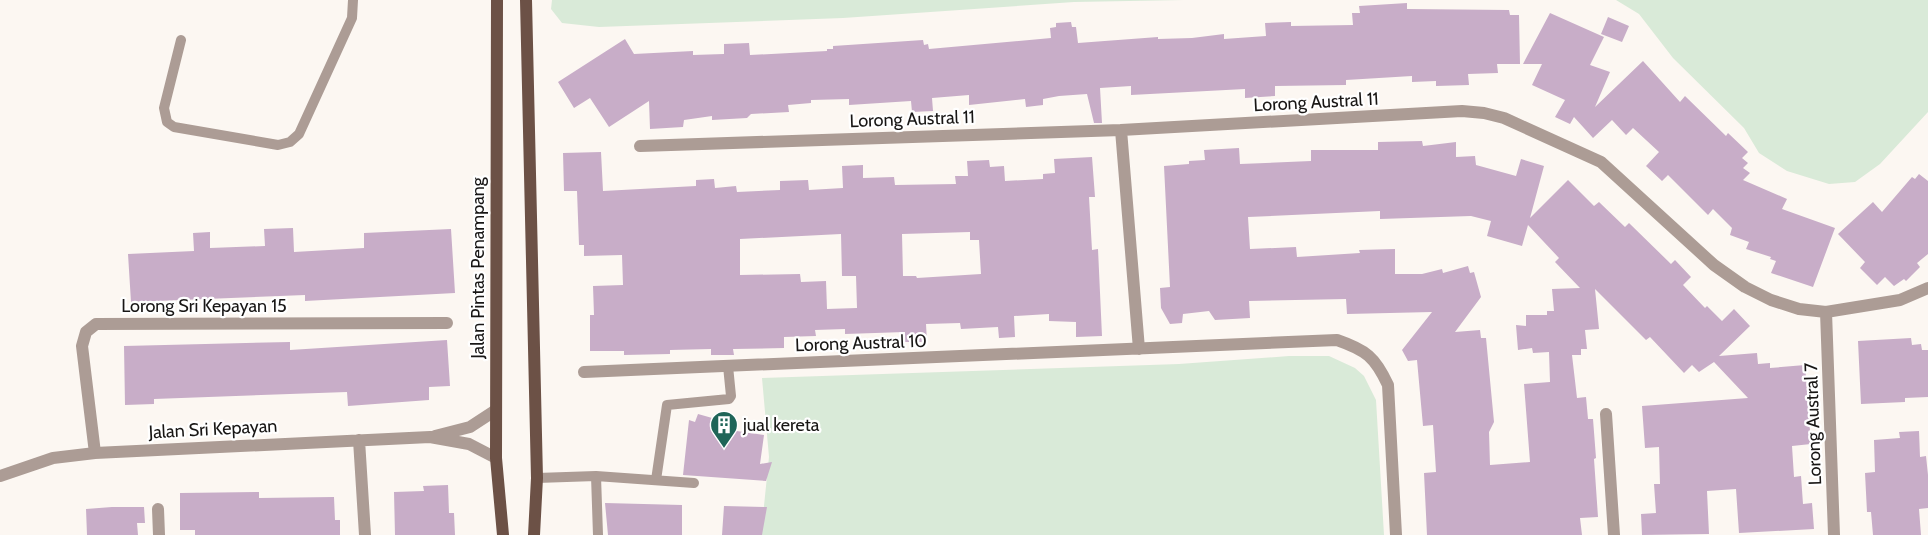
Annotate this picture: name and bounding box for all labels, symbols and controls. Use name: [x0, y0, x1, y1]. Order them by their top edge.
street label: Lorong Austral 11: [1253, 88, 1379, 116]
street label: Lorong Austral 11: [849, 106, 975, 132]
street label: Jalan Pintas Penampang: [467, 176, 489, 360]
street label: Lorong Sri Kepayan 15: [121, 295, 287, 317]
street label: Lorong Austral 10: [795, 330, 927, 356]
street label: Lorong Austral 7: [1800, 362, 1826, 486]
building icon: jual kereta: [709, 410, 739, 449]
place label: jual kereta: [742, 414, 820, 436]
street label: Jalan Sri Kepayan: [147, 415, 278, 443]

